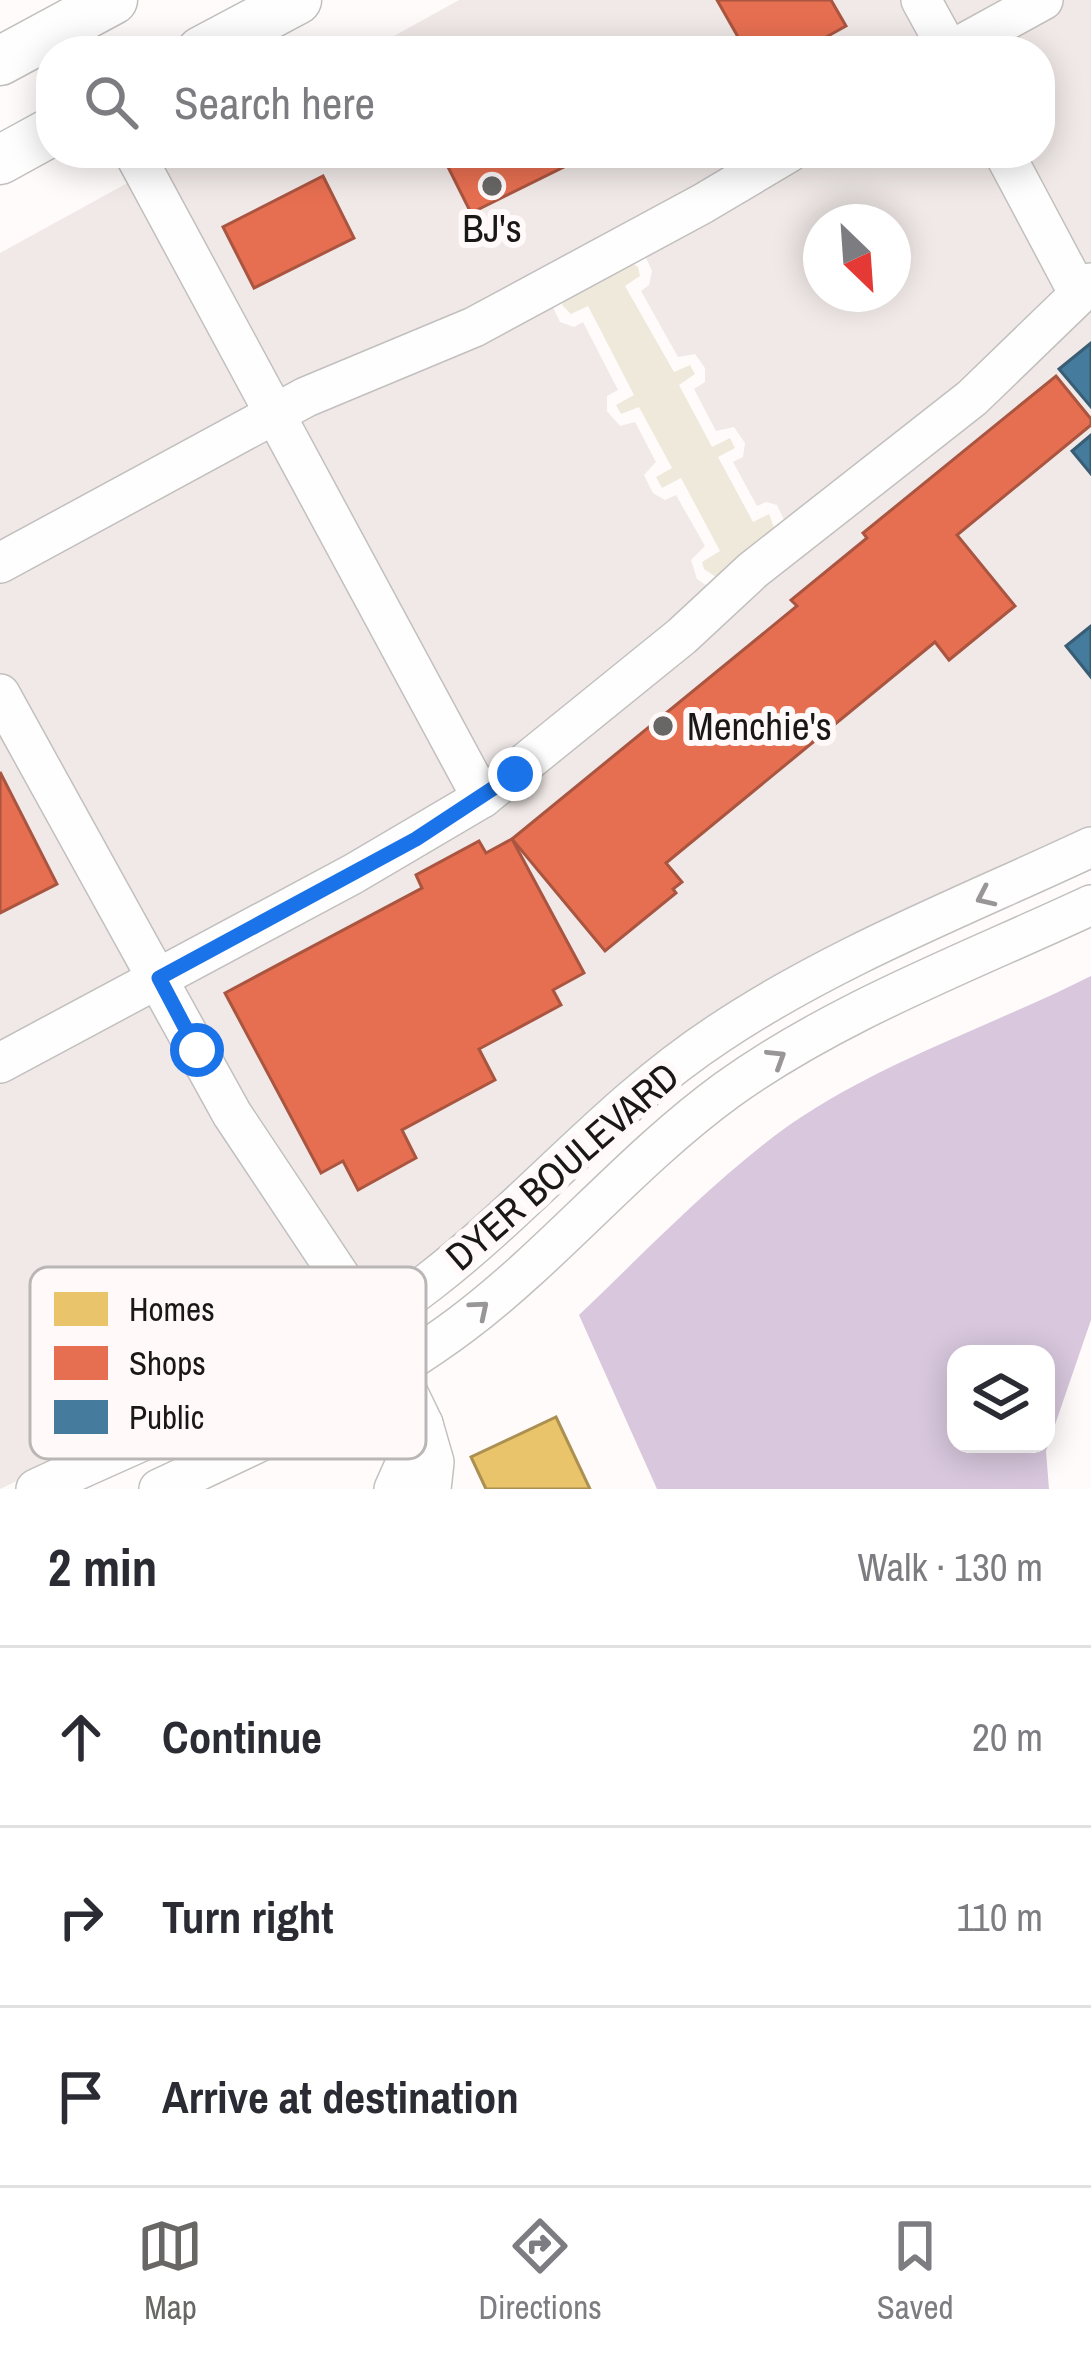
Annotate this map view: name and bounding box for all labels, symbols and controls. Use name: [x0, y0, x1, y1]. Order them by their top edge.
search box: [36, 36, 1055, 168]
icon: search: [78, 69, 144, 135]
text: Search here: [174, 72, 375, 133]
marker: BJ's: [479, 173, 505, 199]
place label: BJ's: [462, 202, 522, 254]
north arrow: [803, 204, 911, 312]
place label: Menchie's: [687, 700, 832, 752]
marker: Menchie's: [650, 713, 676, 739]
route end: [488, 747, 542, 801]
one-way arrow: [976, 882, 997, 906]
route start: [170, 1023, 224, 1077]
street label: DYER BOULEVARD: [435, 1050, 689, 1282]
one-way arrow: [764, 1050, 786, 1072]
legend: [30, 1267, 426, 1459]
text: Homes: [129, 1287, 215, 1331]
one-way arrow: [466, 1302, 488, 1324]
text: Shops: [129, 1341, 206, 1385]
map controls: [947, 1345, 1055, 1453]
button: layers: [947, 1345, 1055, 1453]
text: Public: [129, 1395, 204, 1439]
text: 2 min: [48, 1533, 157, 1602]
text: Walk · 130 m: [858, 1541, 1043, 1593]
icon: ahead: [48, 1704, 114, 1770]
text: Continue: [162, 1706, 322, 1767]
text: 20 m: [972, 1711, 1043, 1763]
icon: right: [48, 1884, 114, 1950]
text: Turn right: [162, 1886, 334, 1947]
text: 110 m: [956, 1891, 1043, 1943]
icon: arrive: [48, 2064, 114, 2130]
text: Arrive at destination: [162, 2066, 519, 2127]
tab: Map: [137, 2213, 203, 2329]
tab: Directions: [478, 2213, 602, 2329]
tab: Saved: [877, 2213, 953, 2329]

